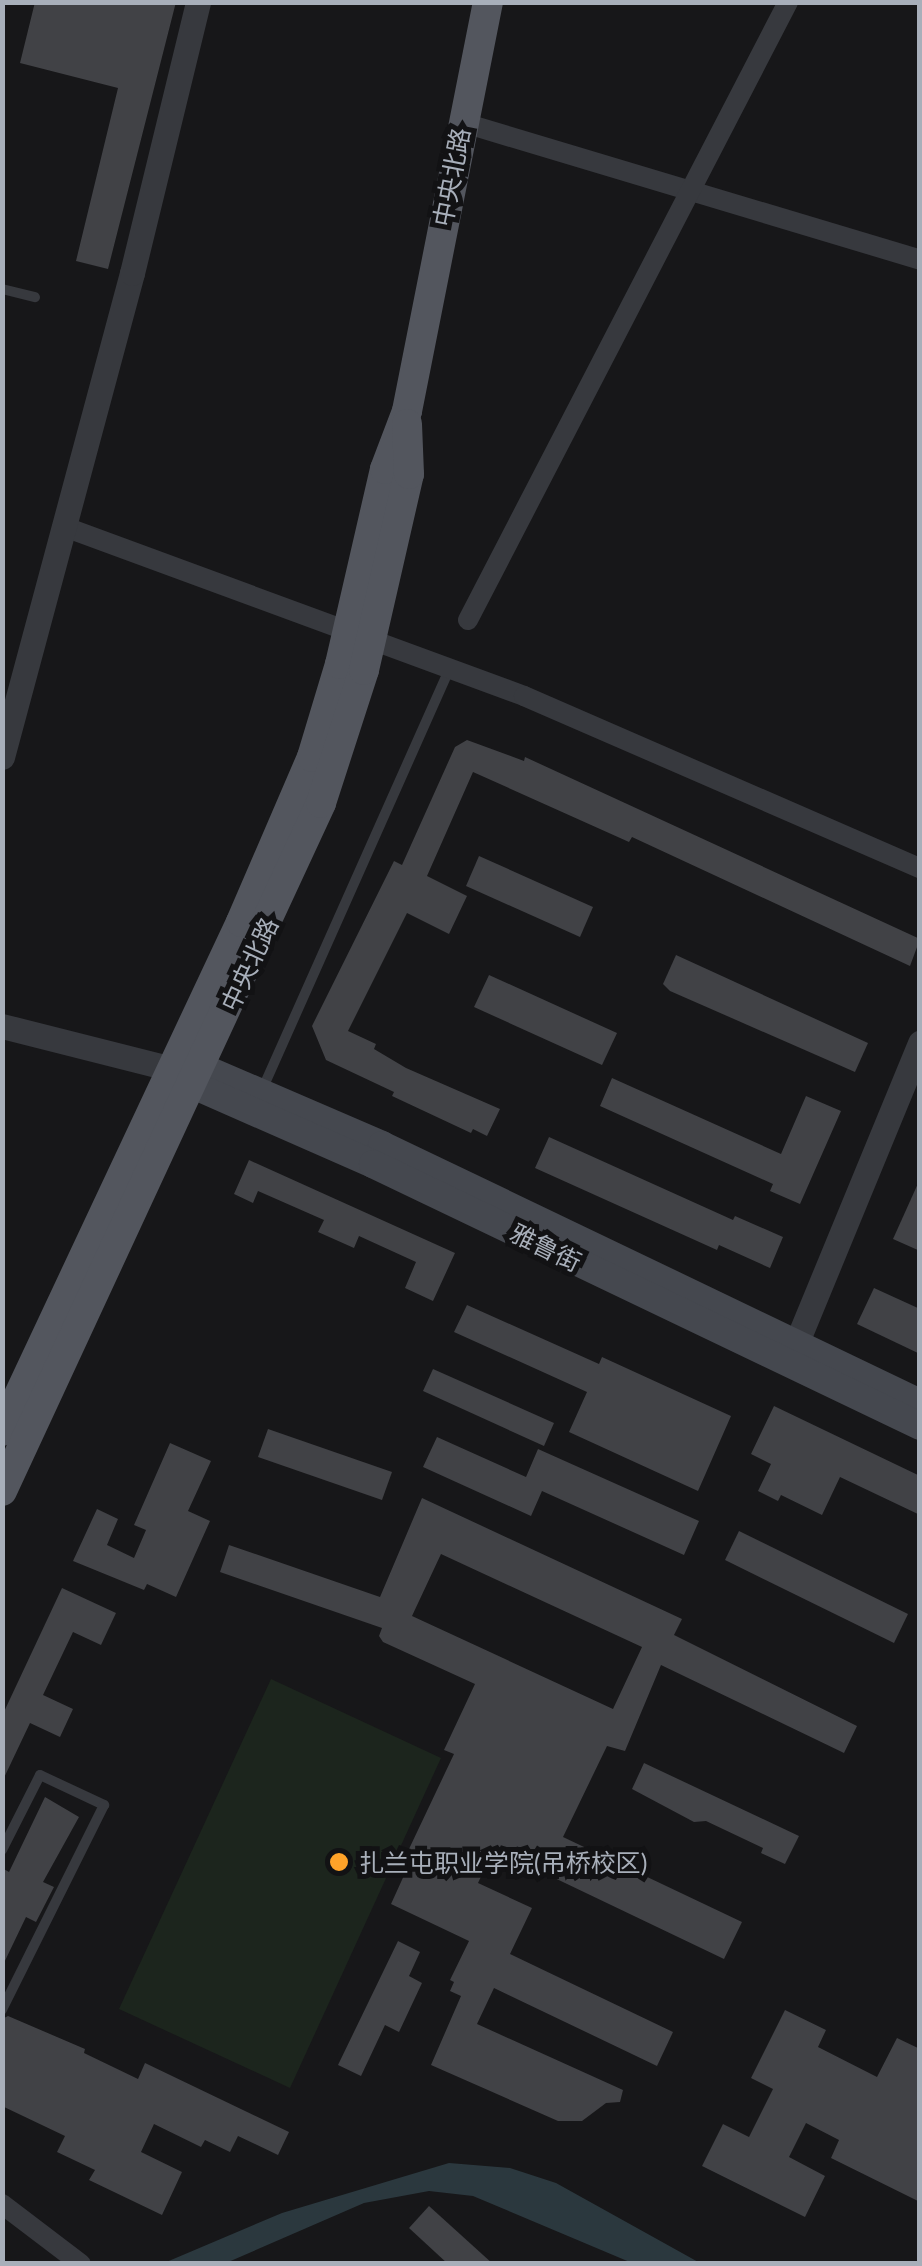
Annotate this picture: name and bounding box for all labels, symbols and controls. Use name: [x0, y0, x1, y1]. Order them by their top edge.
street label: 中央北路: [427, 125, 475, 229]
street label: 中央北路: [214, 912, 284, 1016]
street label: 雅鲁街: [506, 1217, 586, 1277]
place label: 扎兰屯职业学院(吊桥校区): [359, 1847, 647, 1877]
marker: 扎兰屯职业学院(吊桥校区): [328, 1851, 350, 1873]

